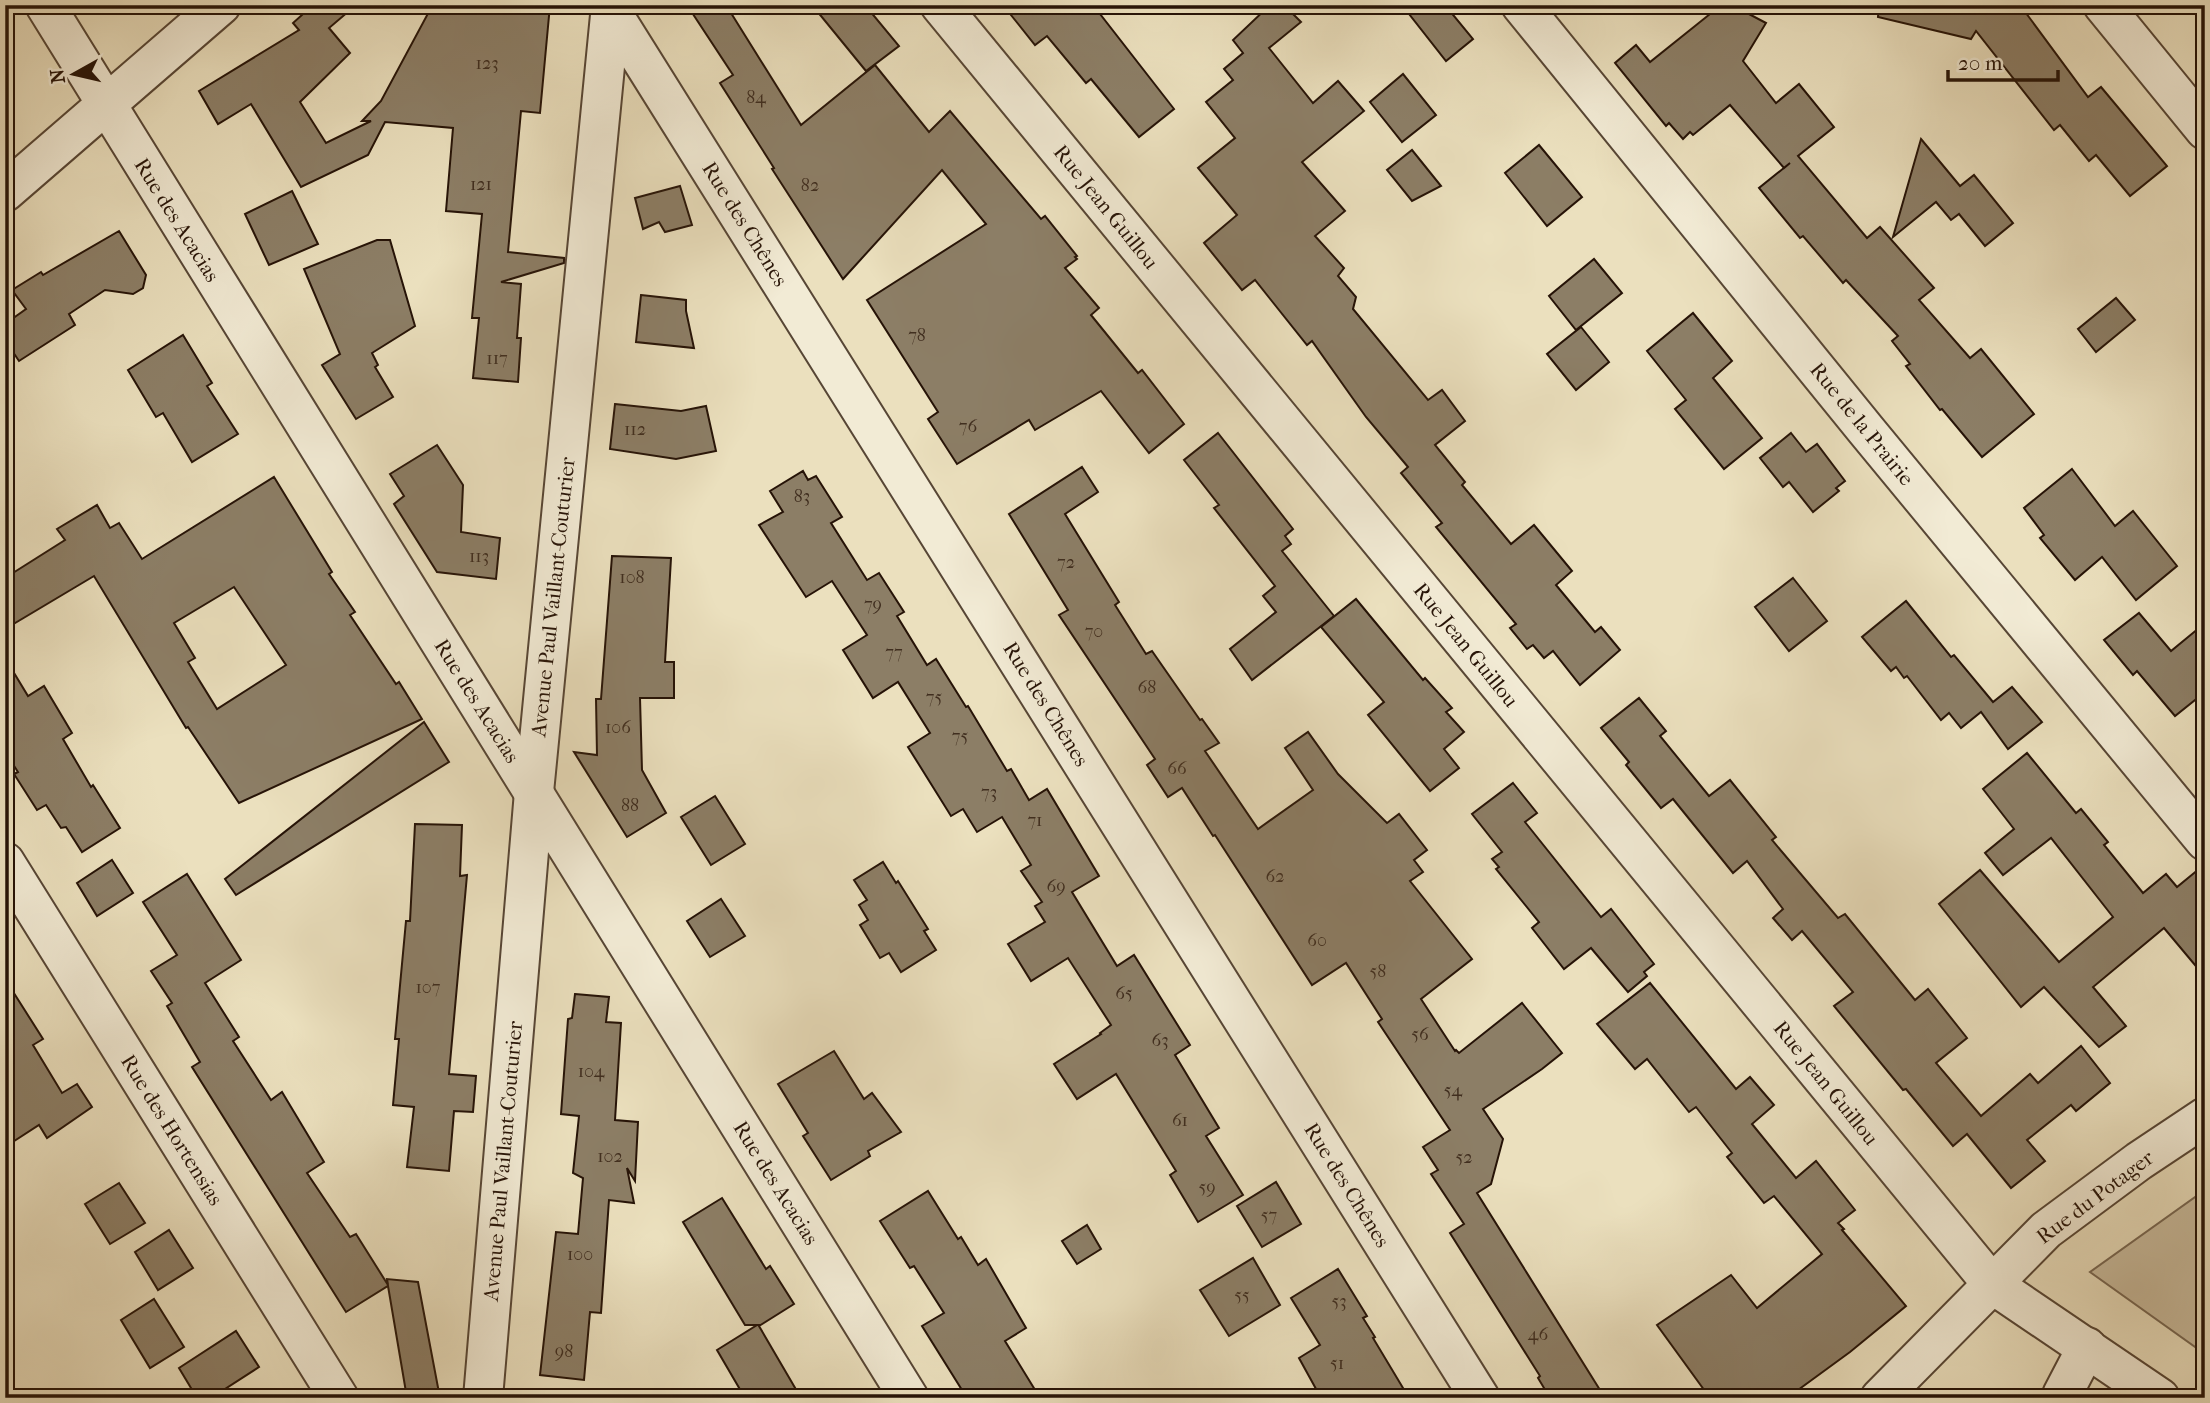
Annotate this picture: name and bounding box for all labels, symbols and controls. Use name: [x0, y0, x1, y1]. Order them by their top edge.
north arrow: [38, 38, 108, 108]
scale bar: [1948, 38, 2058, 82]
text: 20 m: [1958, 51, 2003, 75]
house number: 123: [475, 53, 499, 74]
text: N: [46, 67, 70, 85]
house number: 84: [746, 87, 766, 108]
street label: Rue Jean Guillou: [1049, 140, 1163, 274]
street label: Rue des Acacias: [129, 154, 225, 286]
street label: Rue des Chênes: [697, 157, 793, 291]
house number: 121: [470, 174, 492, 195]
house number: 82: [801, 175, 819, 196]
house number: 78: [908, 325, 926, 346]
house number: 117: [486, 348, 508, 369]
street label: Rue de la Prairie: [1805, 358, 1919, 490]
house number: 76: [959, 416, 977, 437]
house number: 112: [624, 419, 646, 440]
street label: Avenue Paul Vaillant-Couturier: [526, 456, 580, 739]
house number: 83: [794, 486, 810, 507]
house number: 113: [469, 546, 489, 567]
house number: 72: [1057, 552, 1075, 573]
house number: 108: [619, 567, 645, 588]
street label: Rue Jean Guillou: [1409, 578, 1523, 712]
house number: 79: [864, 594, 882, 615]
house number: 70: [1085, 621, 1103, 642]
street label: Rue des Acacias: [429, 635, 525, 767]
street label: Rue des Chênes: [998, 637, 1094, 771]
house number: 77: [885, 642, 903, 663]
house number: 68: [1138, 677, 1156, 698]
house number: 75: [926, 687, 942, 708]
house number: 106: [605, 717, 631, 738]
house number: 75: [952, 726, 968, 747]
house number: 66: [1167, 758, 1187, 779]
house number: 73: [981, 782, 997, 803]
house number: 88: [621, 795, 639, 816]
house number: 71: [1027, 810, 1043, 831]
house number: 62: [1265, 866, 1285, 887]
house number: 69: [1046, 876, 1066, 897]
house number: 60: [1307, 930, 1327, 951]
house number: 58: [1370, 961, 1386, 982]
house number: 107: [416, 977, 441, 998]
house number: 65: [1115, 983, 1133, 1004]
street label: Rue Jean Guillou: [1769, 1016, 1883, 1150]
street label: Avenue Paul Vaillant-Couturier: [479, 1020, 527, 1303]
house number: 56: [1411, 1024, 1429, 1045]
house number: 63: [1151, 1030, 1169, 1051]
street label: Rue des Hortensias: [116, 1050, 228, 1210]
house number: 104: [578, 1061, 605, 1082]
house number: 54: [1444, 1080, 1463, 1101]
house number: 61: [1172, 1110, 1188, 1131]
street label: Rue des Acacias: [728, 1117, 824, 1249]
street label: Rue des Chênes: [1299, 1118, 1395, 1252]
street label: Rue du Potager: [2032, 1145, 2158, 1249]
house number: 102: [597, 1146, 623, 1167]
house number: 52: [1455, 1147, 1473, 1168]
house number: 59: [1198, 1177, 1216, 1198]
house number: 57: [1261, 1205, 1278, 1226]
house number: 100: [567, 1244, 593, 1265]
house number: 55: [1234, 1285, 1250, 1306]
house number: 53: [1331, 1291, 1347, 1312]
house number: 46: [1528, 1324, 1548, 1345]
house number: 98: [555, 1341, 573, 1362]
house number: 51: [1330, 1353, 1344, 1374]

